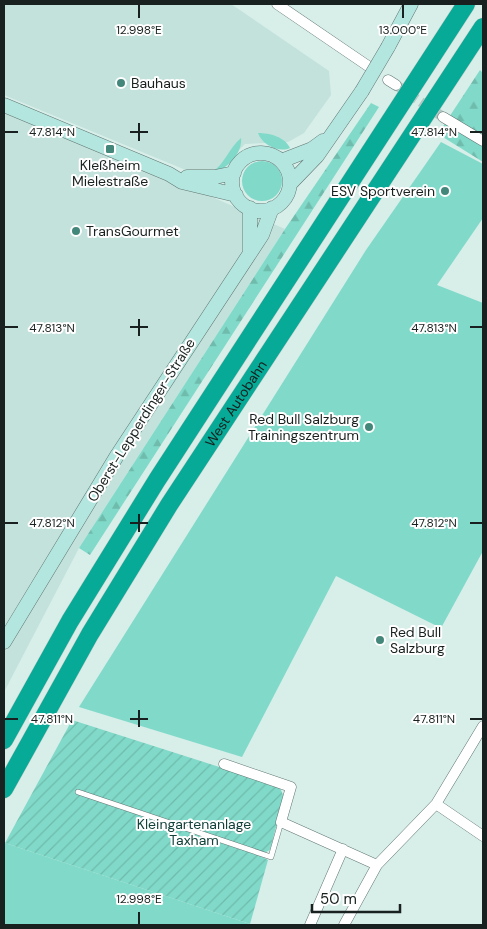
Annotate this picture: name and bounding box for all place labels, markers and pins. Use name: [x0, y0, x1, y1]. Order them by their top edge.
place label: Bauhaus: [131, 74, 186, 92]
marker: Bauhaus: [115, 77, 127, 89]
marker: Kleßheim Mielestraße: [104, 143, 116, 155]
place label: Kleßheim Mielestraße: [72, 156, 148, 190]
place label: ESV Sportverein: [331, 182, 435, 200]
marker: ESV Sportverein: [439, 185, 451, 197]
place label: TransGourmet: [86, 222, 179, 240]
marker: TransGourmet: [70, 225, 82, 237]
place label: Red Bull Salzburg Trainingszentrum: [248, 410, 359, 444]
marker: Red Bull Salzburg Trainingszentrum: [363, 421, 375, 433]
place label: Red Bull Salzburg: [390, 623, 445, 657]
marker: Red Bull Salzburg: [374, 634, 386, 646]

